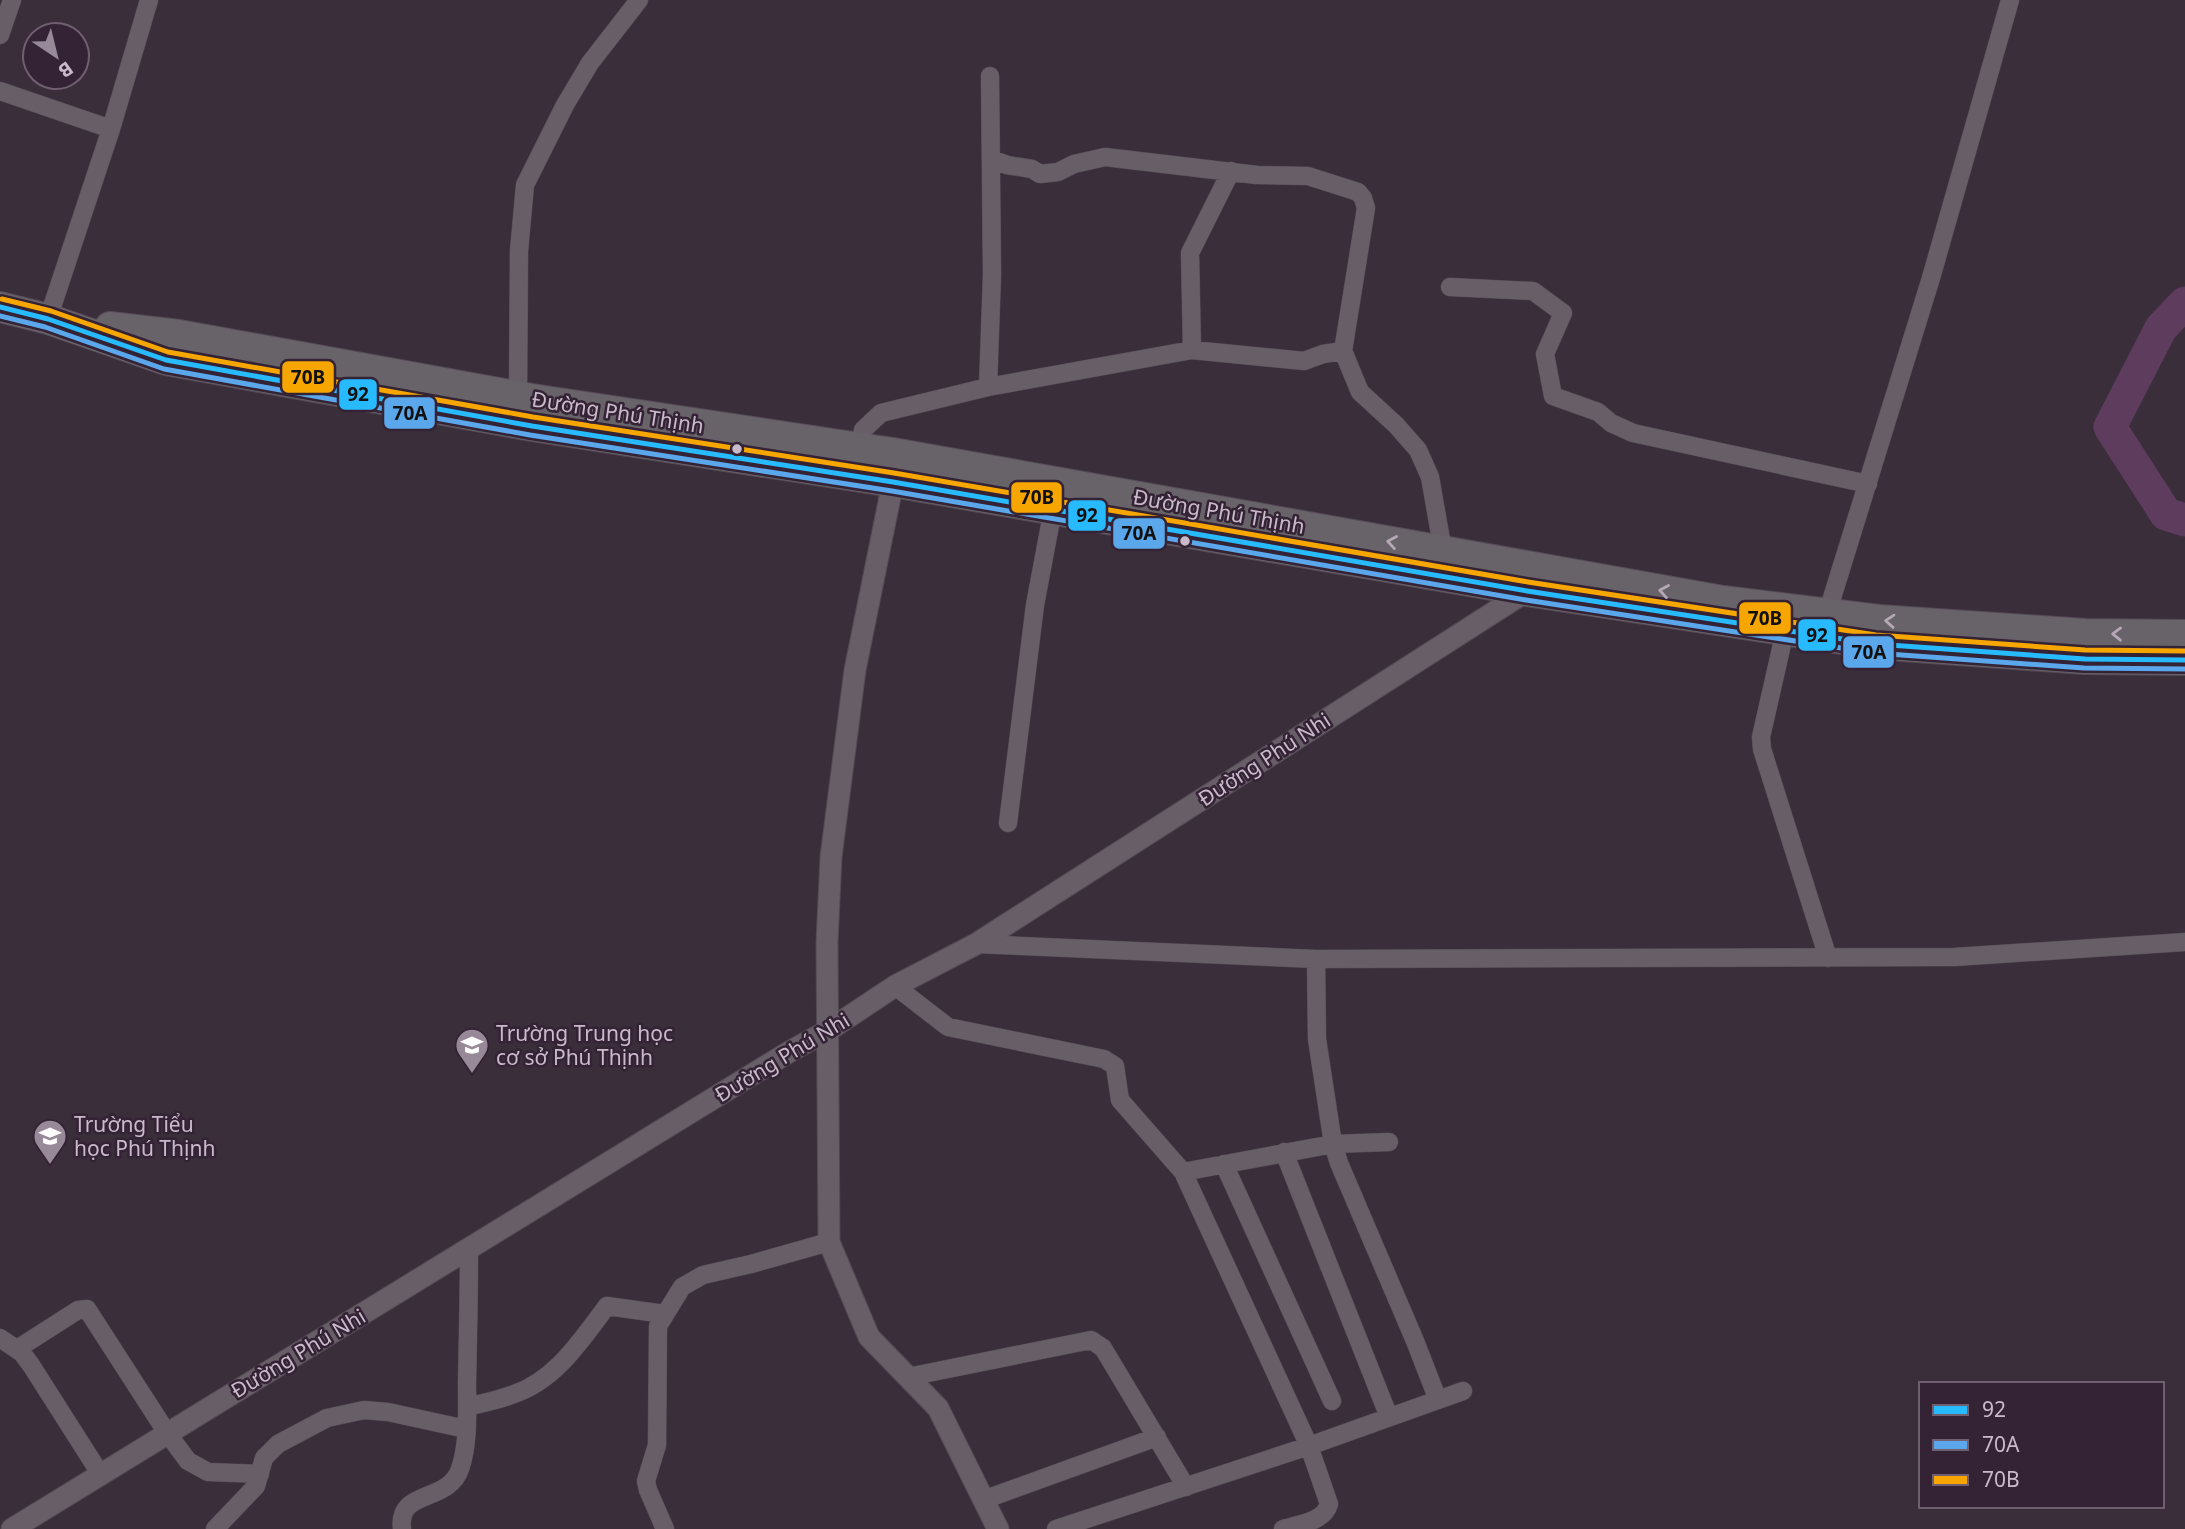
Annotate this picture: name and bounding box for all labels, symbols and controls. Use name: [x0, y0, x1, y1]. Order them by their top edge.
north arrow: [21, 21, 91, 91]
text: B: [53, 56, 78, 84]
line badge: 70B: [281, 360, 335, 394]
text: 70B: [291, 364, 325, 390]
line badge: 92: [338, 378, 378, 411]
text: 92: [347, 381, 369, 407]
street label: Đường Phú Thịnh: [530, 385, 706, 439]
line badge: 70A: [383, 396, 436, 430]
text: 70A: [393, 400, 428, 426]
unlabelled marker: [730, 442, 744, 456]
line badge: 70B: [1010, 481, 1063, 514]
street label: Đường Phú Thịnh: [1131, 482, 1307, 540]
text: 70B: [1020, 484, 1054, 510]
line badge: 92: [1067, 499, 1107, 532]
text: 92: [1076, 502, 1098, 528]
line badge: 70A: [1112, 517, 1166, 550]
text: 70A: [1122, 520, 1157, 546]
unlabelled marker: [1178, 534, 1192, 548]
one-way arrow: [1386, 535, 1398, 550]
one-way arrow: [1658, 584, 1670, 599]
line badge: 70B: [1738, 601, 1792, 635]
text: 70B: [1748, 605, 1782, 631]
one-way arrow: [1884, 614, 1895, 629]
line badge: 92: [1797, 618, 1837, 652]
text: 92: [1806, 622, 1828, 648]
one-way arrow: [2111, 626, 2122, 642]
line badge: 70A: [1842, 635, 1895, 669]
text: 70A: [1852, 639, 1887, 665]
street label: Đường Phú Nhi: [1193, 706, 1335, 812]
street label: Đường Phú Nhi: [710, 1006, 854, 1108]
place label: Trường Trung học cơ sở Phú Thịnh: [496, 1019, 673, 1071]
school or university icon: Trường Trung học cơ sở Phú Thịnh: [453, 1026, 491, 1075]
place label: Trường Tiểu học Phú Thịnh: [74, 1110, 215, 1162]
school or university icon: Trường Tiểu học Phú Thịnh: [31, 1117, 69, 1166]
street label: Đường Phú Nhi: [226, 1302, 370, 1404]
legend: [1919, 1382, 2164, 1508]
text: 92: [1982, 1395, 2006, 1423]
text: 70A: [1982, 1430, 2020, 1458]
text: 70B: [1982, 1465, 2020, 1493]

